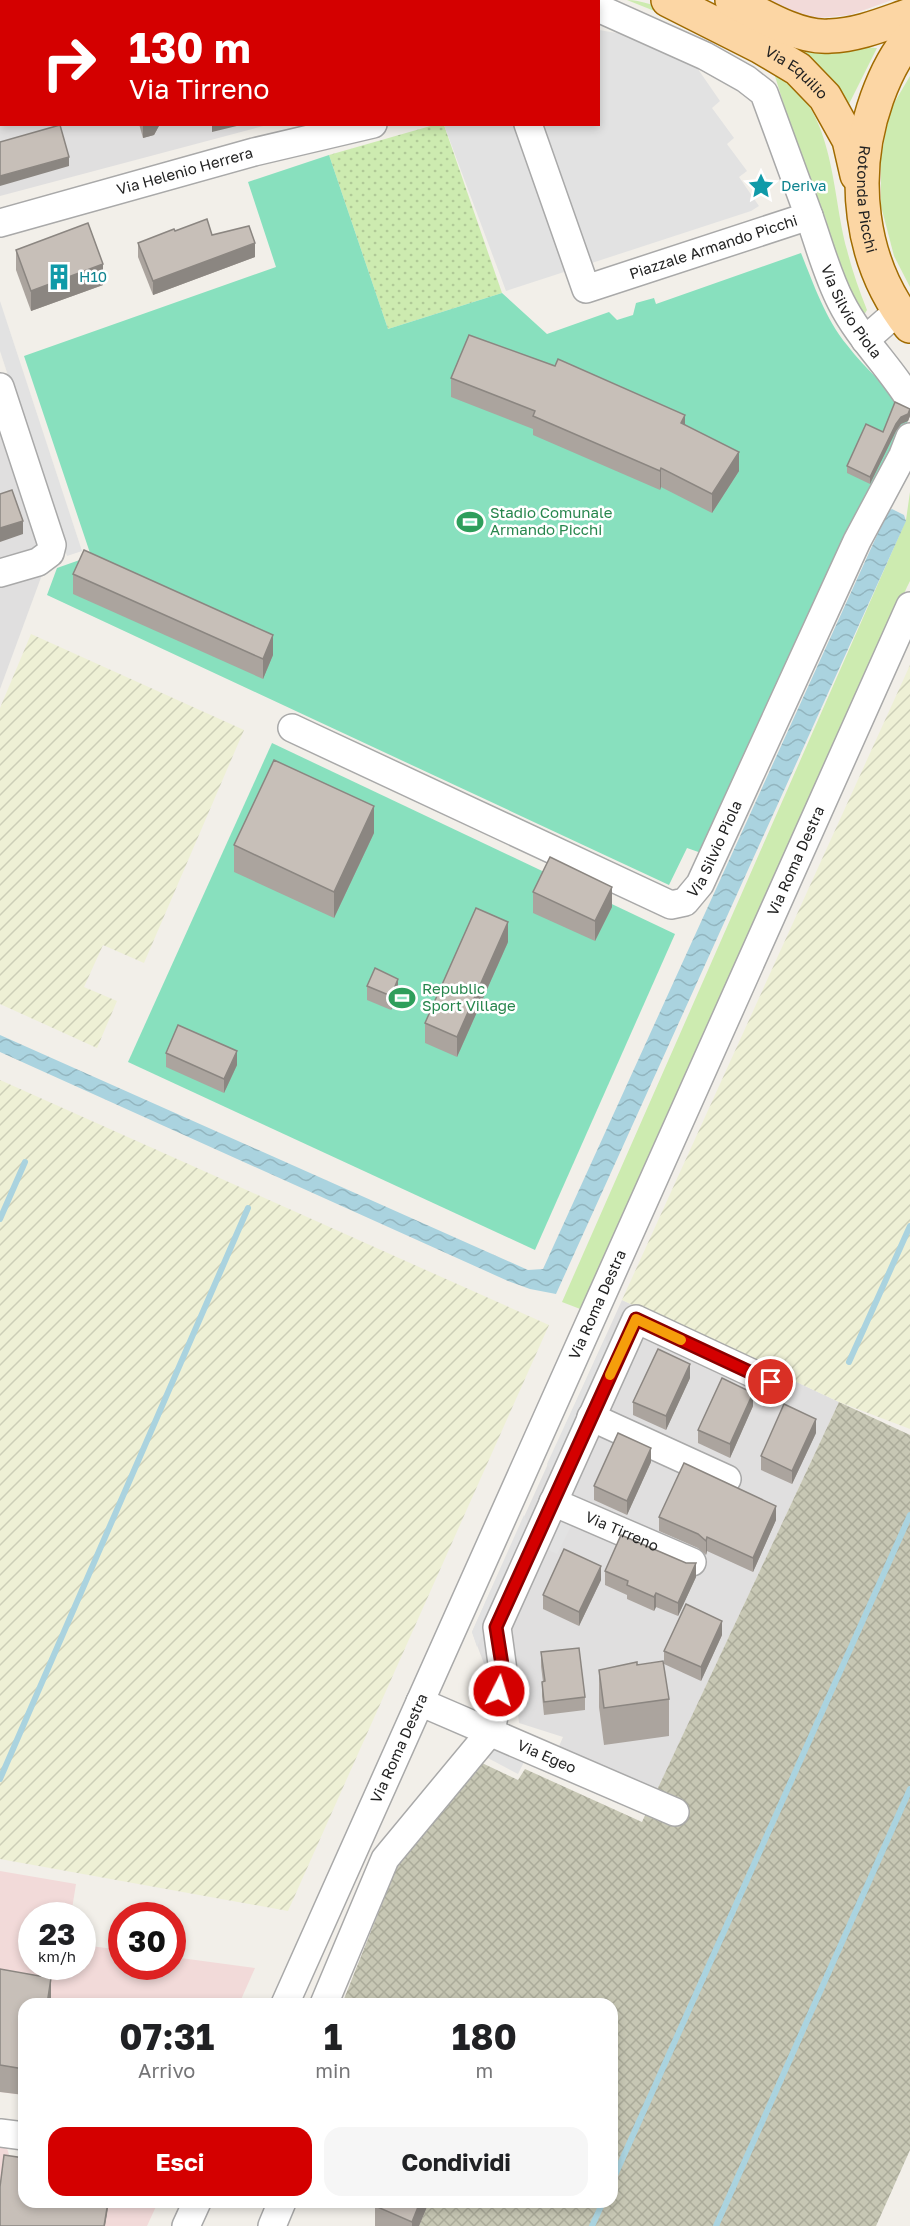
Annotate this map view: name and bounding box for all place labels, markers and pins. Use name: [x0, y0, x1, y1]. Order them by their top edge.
place icon: Deriva: [746, 171, 776, 201]
place label: Deriva: [781, 176, 827, 194]
building icon: H10: [44, 262, 74, 292]
place label: H10: [79, 267, 107, 285]
place label: Stadio Comunale Armando Picchi: [490, 503, 613, 538]
sports icon: Stadio Comunale Armando Picchi: [455, 507, 485, 537]
place label: Republic Sport Village: [422, 979, 516, 1014]
sports icon: Republic Sport Village: [387, 983, 417, 1013]
pin: [745, 1356, 796, 1407]

